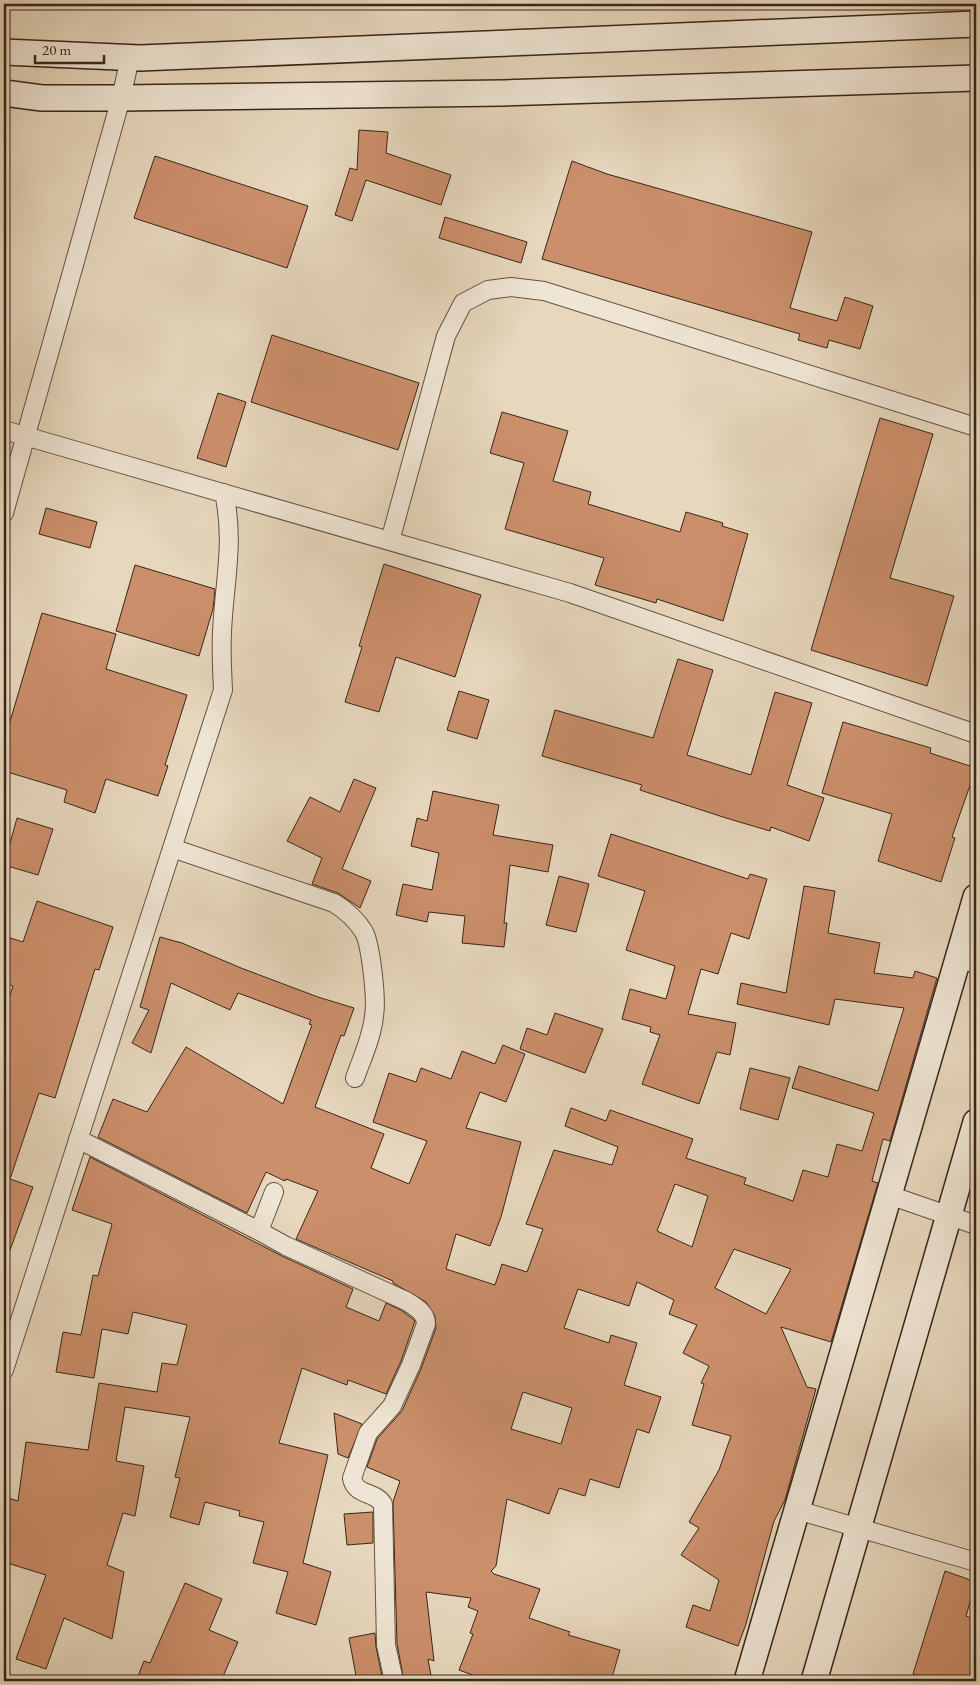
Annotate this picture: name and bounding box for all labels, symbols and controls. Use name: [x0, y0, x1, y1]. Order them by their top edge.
scale bar: [35, 32, 104, 64]
text: 20 m: [42, 40, 71, 59]

